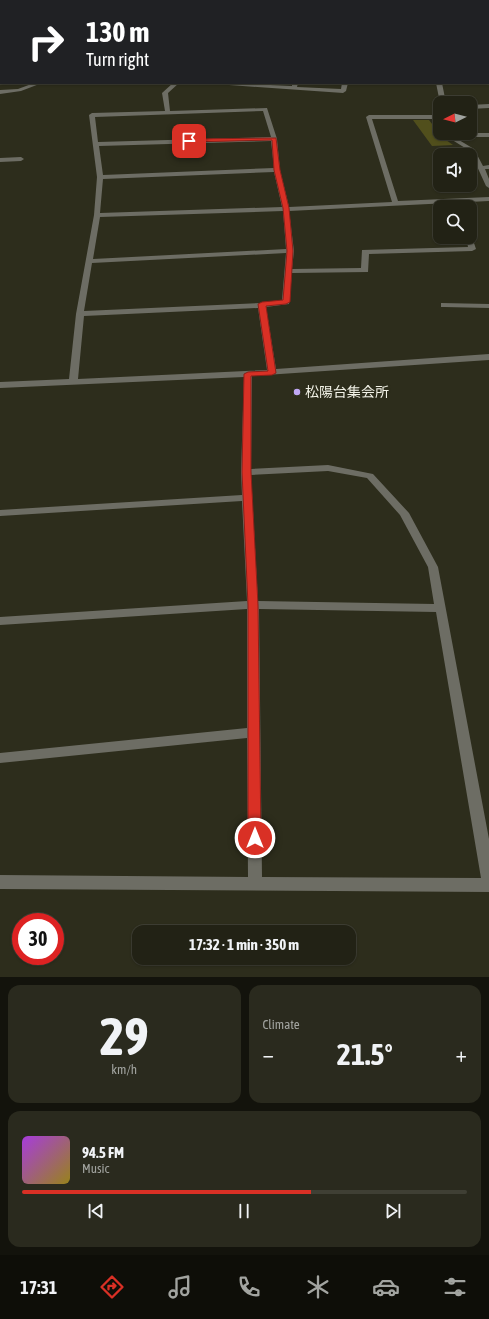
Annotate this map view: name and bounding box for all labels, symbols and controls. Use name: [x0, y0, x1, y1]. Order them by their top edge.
icon: right: [20, 16, 72, 68]
text: 130 m: [86, 16, 149, 48]
text: Turn right: [86, 49, 149, 70]
north arrow: [433, 96, 477, 140]
map controls: [433, 96, 477, 244]
pin: [172, 124, 206, 158]
icon: arrive: [178, 130, 200, 152]
button: sound: [433, 148, 477, 192]
button: search: [433, 200, 477, 244]
place label: 松陽台集会所: [305, 384, 389, 400]
marker: 松陽台集会所: [292, 387, 302, 397]
position arrow: [234, 817, 276, 859]
speed limit sign: 30: [12, 913, 64, 965]
text: 17:32 · 1 min · 350 m: [189, 936, 299, 953]
text: 29: [100, 1006, 149, 1066]
text: Climate: [263, 1017, 300, 1032]
text: 21.5°: [337, 1037, 393, 1071]
text: −: [263, 1041, 274, 1067]
text: +: [456, 1041, 467, 1067]
text: km/h: [111, 1062, 137, 1077]
text: 94.5 FM: [82, 1144, 124, 1161]
text: Music: [82, 1161, 109, 1176]
icon: previous: [85, 1200, 107, 1222]
icon: pause: [233, 1200, 255, 1222]
icon: next: [382, 1200, 404, 1222]
icon: directions: [98, 1273, 126, 1301]
icon: music: [166, 1273, 194, 1301]
icon: phone: [235, 1273, 263, 1301]
icon: climate: [304, 1273, 332, 1301]
icon: car: [372, 1273, 400, 1301]
icon: filters: [441, 1273, 469, 1301]
text: 17:31: [20, 1277, 57, 1298]

